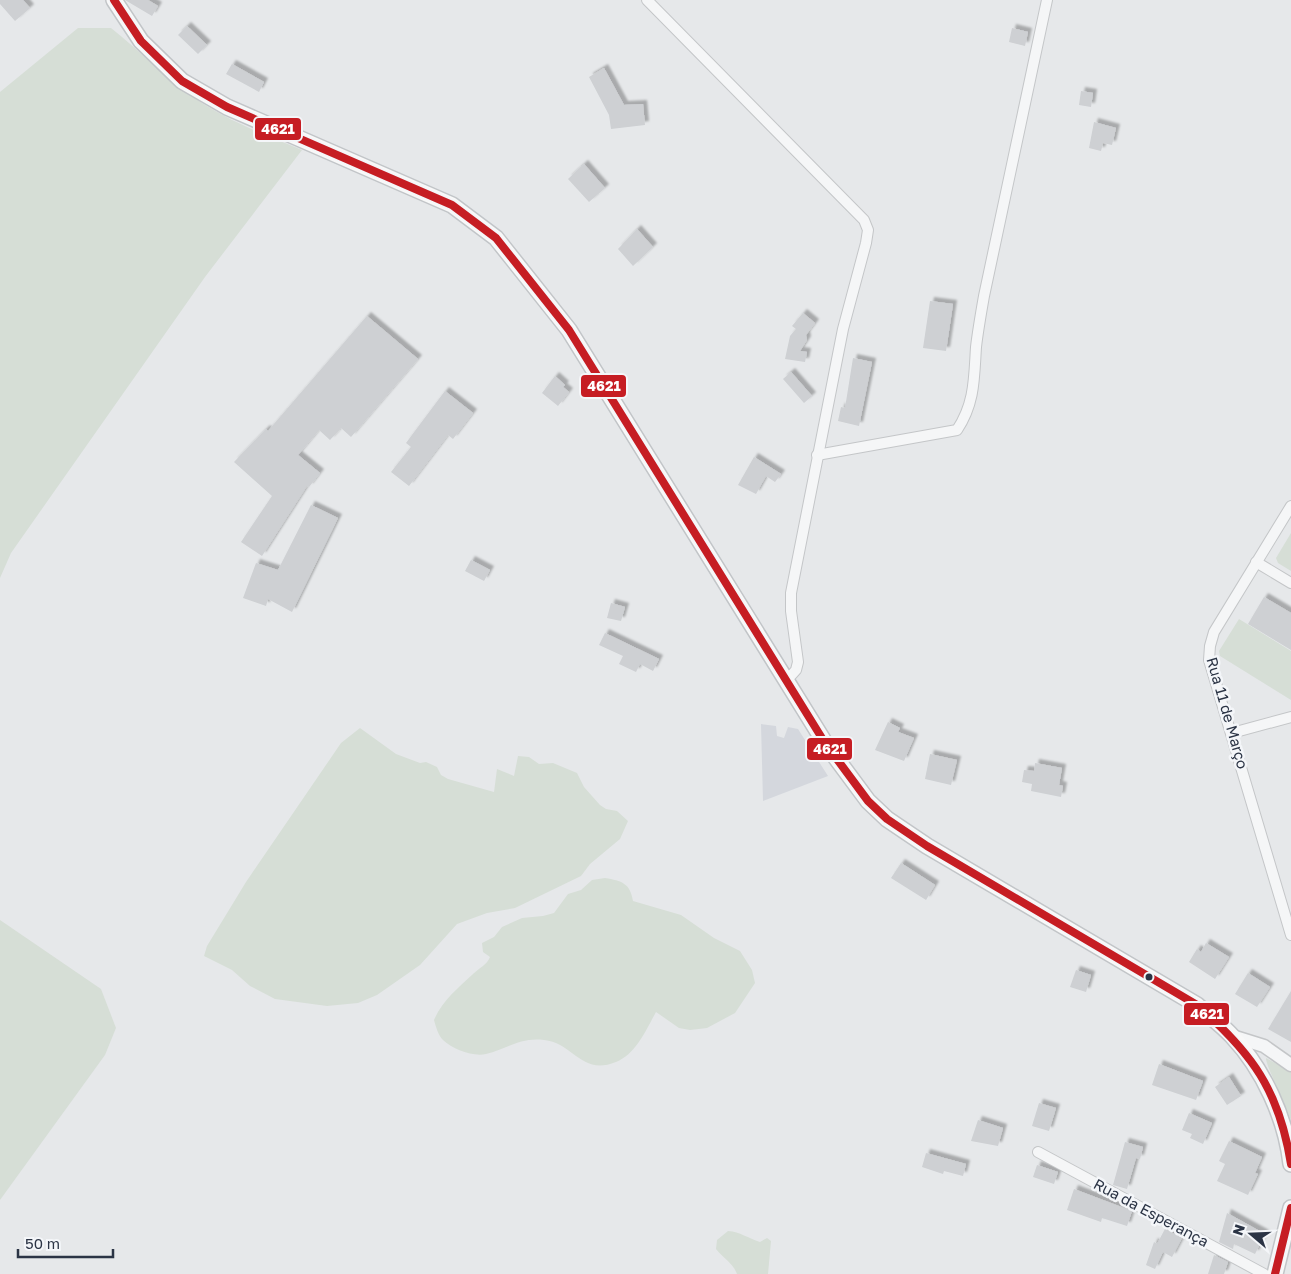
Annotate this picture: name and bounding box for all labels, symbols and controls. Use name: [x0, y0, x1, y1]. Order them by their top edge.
line badge: 4621: [254, 117, 302, 141]
text: 4621: [261, 120, 295, 137]
line badge: 4621: [580, 374, 627, 398]
text: 4621: [587, 377, 621, 394]
street label: Rua 11 de Março: [1203, 655, 1253, 771]
line badge: 4621: [806, 737, 853, 761]
text: 4621: [813, 740, 847, 757]
unlabelled marker: [1144, 972, 1154, 982]
line badge: 4621: [1183, 1002, 1230, 1026]
text: 4621: [1190, 1005, 1224, 1022]
street label: Rua da Esperança: [1091, 1174, 1212, 1250]
north arrow: [1226, 1209, 1276, 1259]
text: N: [1228, 1222, 1248, 1237]
scale bar: [18, 1226, 112, 1258]
text: 50 m: [25, 1234, 60, 1252]

